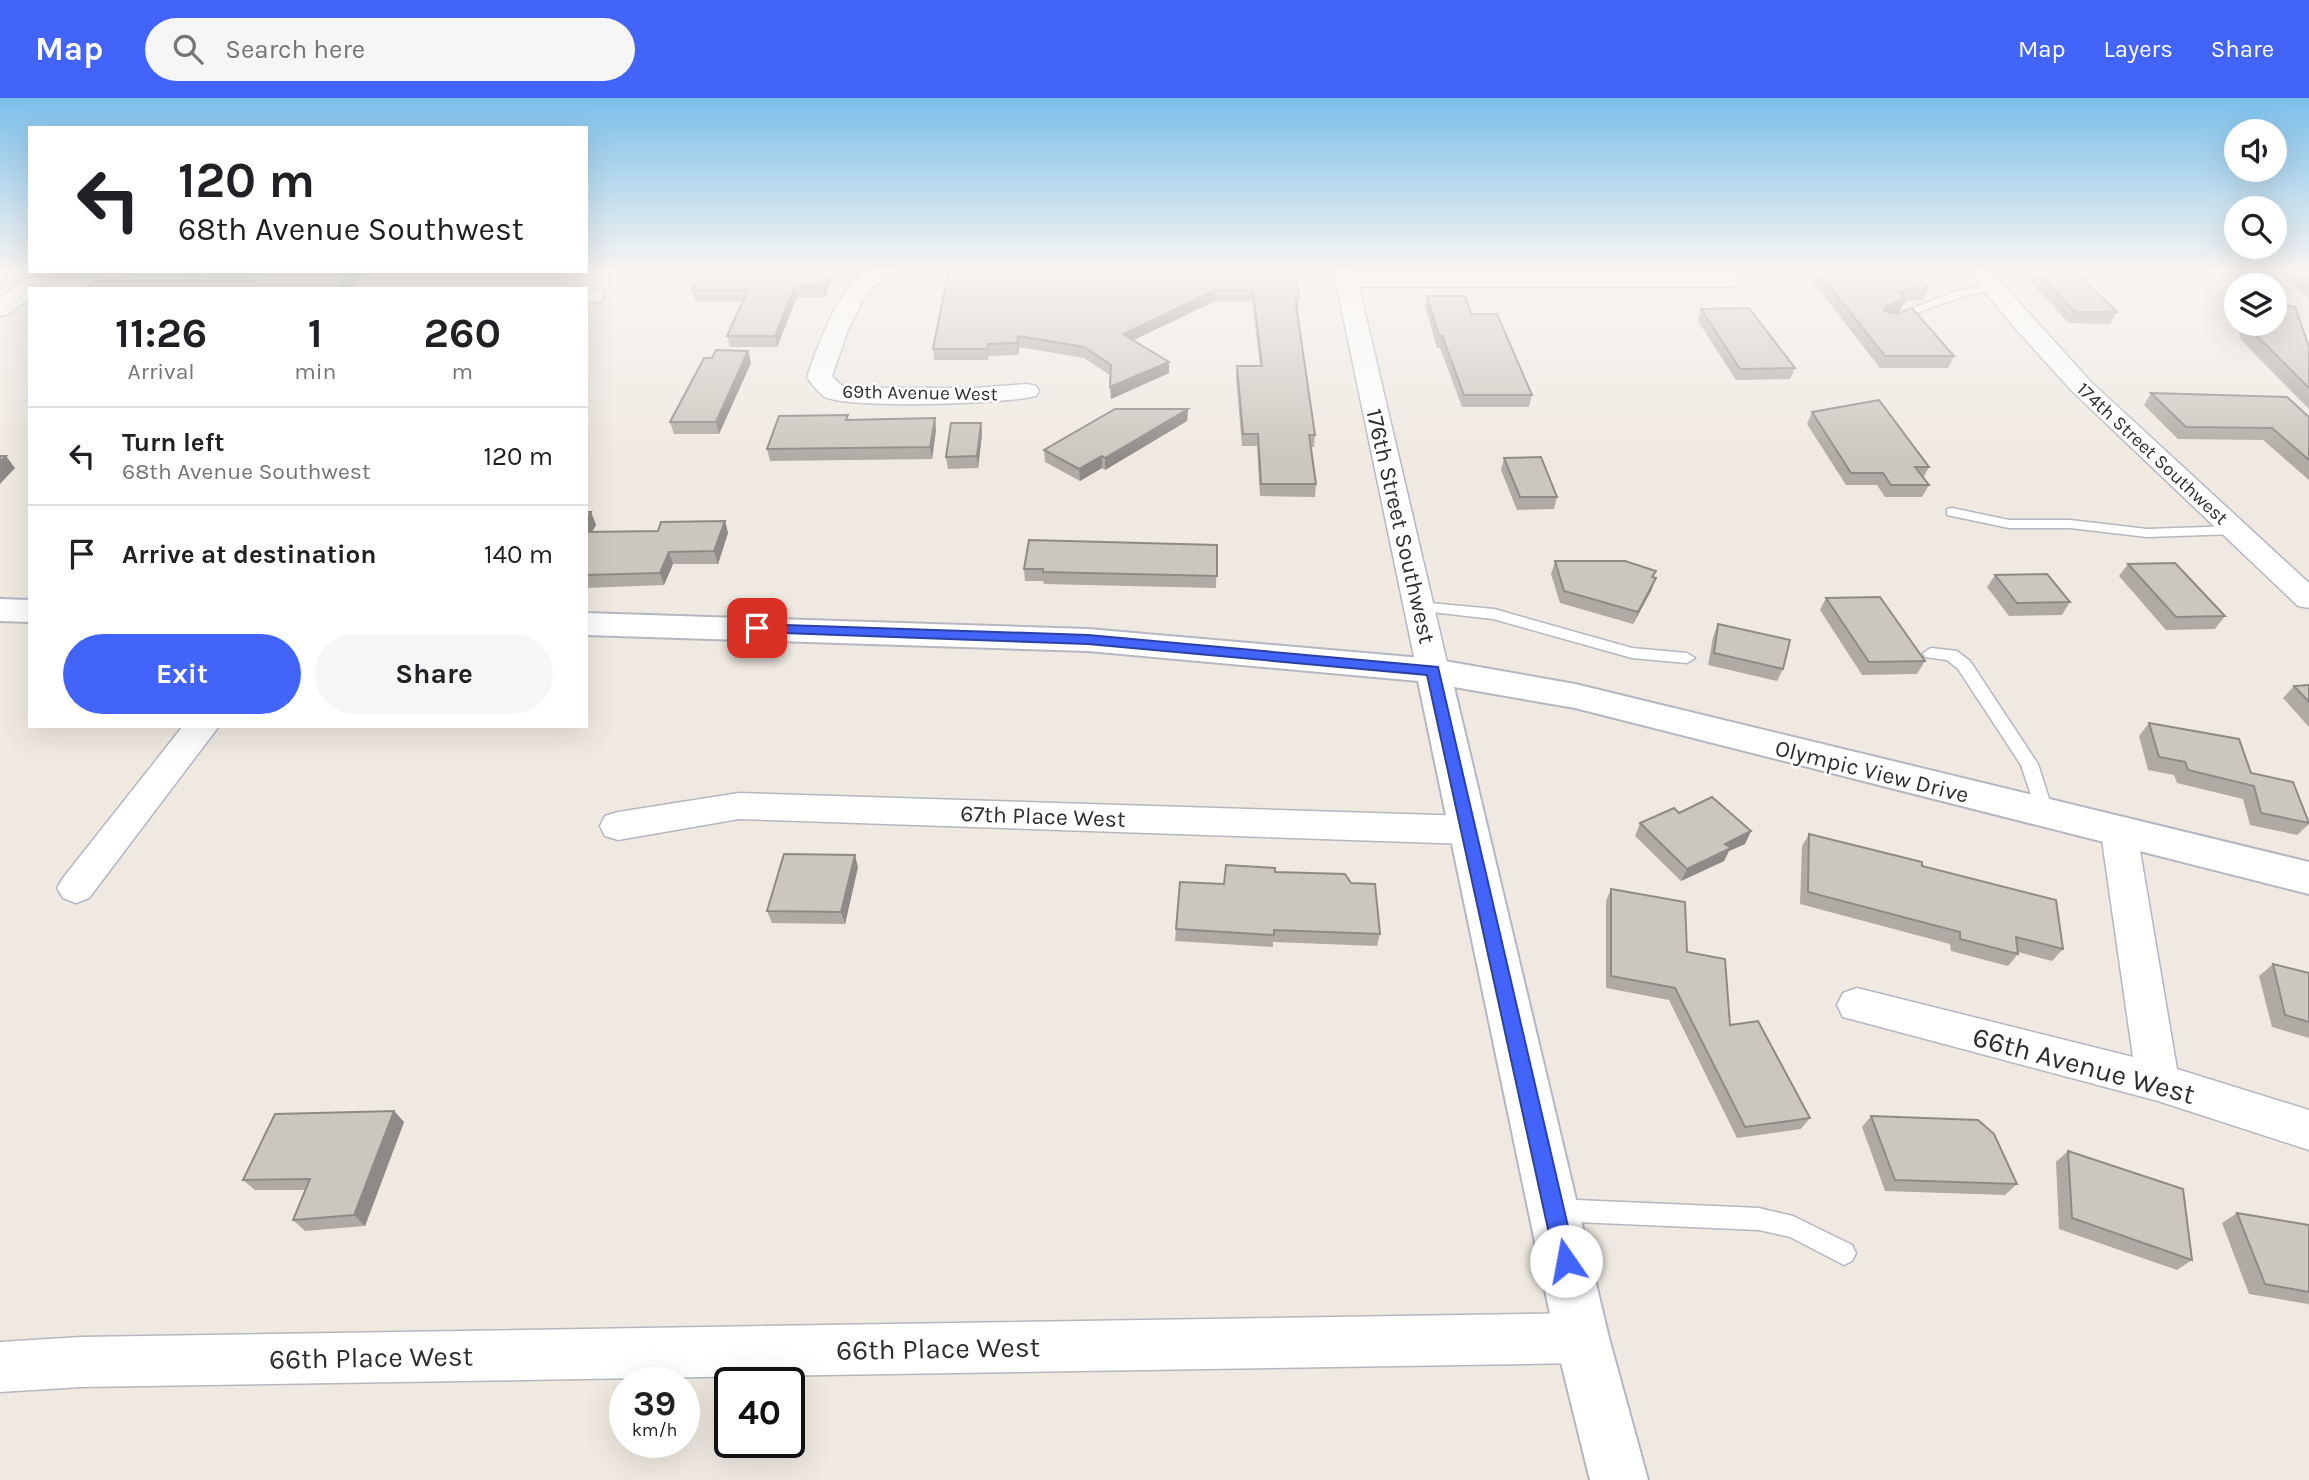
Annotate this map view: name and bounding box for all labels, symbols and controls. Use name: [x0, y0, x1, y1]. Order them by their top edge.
search box: [145, 18, 635, 81]
text: Map: [35, 30, 103, 68]
icon: search: [169, 30, 207, 68]
text: Search here: [225, 34, 365, 65]
text: Map: [2018, 35, 2066, 63]
text: Layers: [2104, 35, 2173, 63]
text: Share: [2211, 35, 2274, 63]
map controls: [2224, 119, 2287, 336]
button: sound: [2224, 119, 2287, 182]
text: 120 m: [178, 152, 315, 209]
icon: left: [63, 154, 154, 245]
button: search: [2224, 196, 2287, 259]
text: 68th Avenue Southwest: [178, 211, 524, 248]
button: layers: [2224, 273, 2287, 336]
text: 11:26: [115, 308, 207, 358]
text: 1: [308, 308, 323, 358]
text: 260: [423, 308, 501, 358]
text: Arrival: [127, 358, 195, 385]
text: min: [294, 358, 336, 385]
text: m: [451, 358, 473, 385]
street label: 174th Street Southwest: [2072, 378, 2232, 529]
street label: 69th Avenue West: [842, 381, 998, 405]
street label: 176th Street Southwest: [1360, 406, 1441, 647]
text: Turn left: [122, 427, 224, 458]
icon: left: [63, 437, 101, 475]
text: 120 m: [483, 441, 553, 472]
text: 68th Avenue Southwest: [122, 458, 371, 485]
icon: arrive: [63, 535, 101, 573]
text: Arrive at destination: [122, 539, 376, 570]
text: 140 m: [484, 539, 553, 570]
pin: [727, 598, 787, 658]
icon: arrive: [738, 609, 776, 647]
button: Exit: [63, 634, 301, 714]
button: Share: [315, 634, 553, 714]
street label: Olympic View Drive: [1772, 734, 1971, 809]
street label: 67th Place West: [960, 800, 1126, 833]
street label: 66th Avenue West: [1969, 1020, 2199, 1111]
position arrow: [1529, 1224, 1603, 1298]
street label: 66th Place West: [836, 1330, 1040, 1367]
street label: 66th Place West: [269, 1339, 473, 1376]
speed limit sign: 40: [714, 1367, 805, 1458]
text: 39: [633, 1383, 676, 1424]
text: km/h: [632, 1419, 677, 1441]

